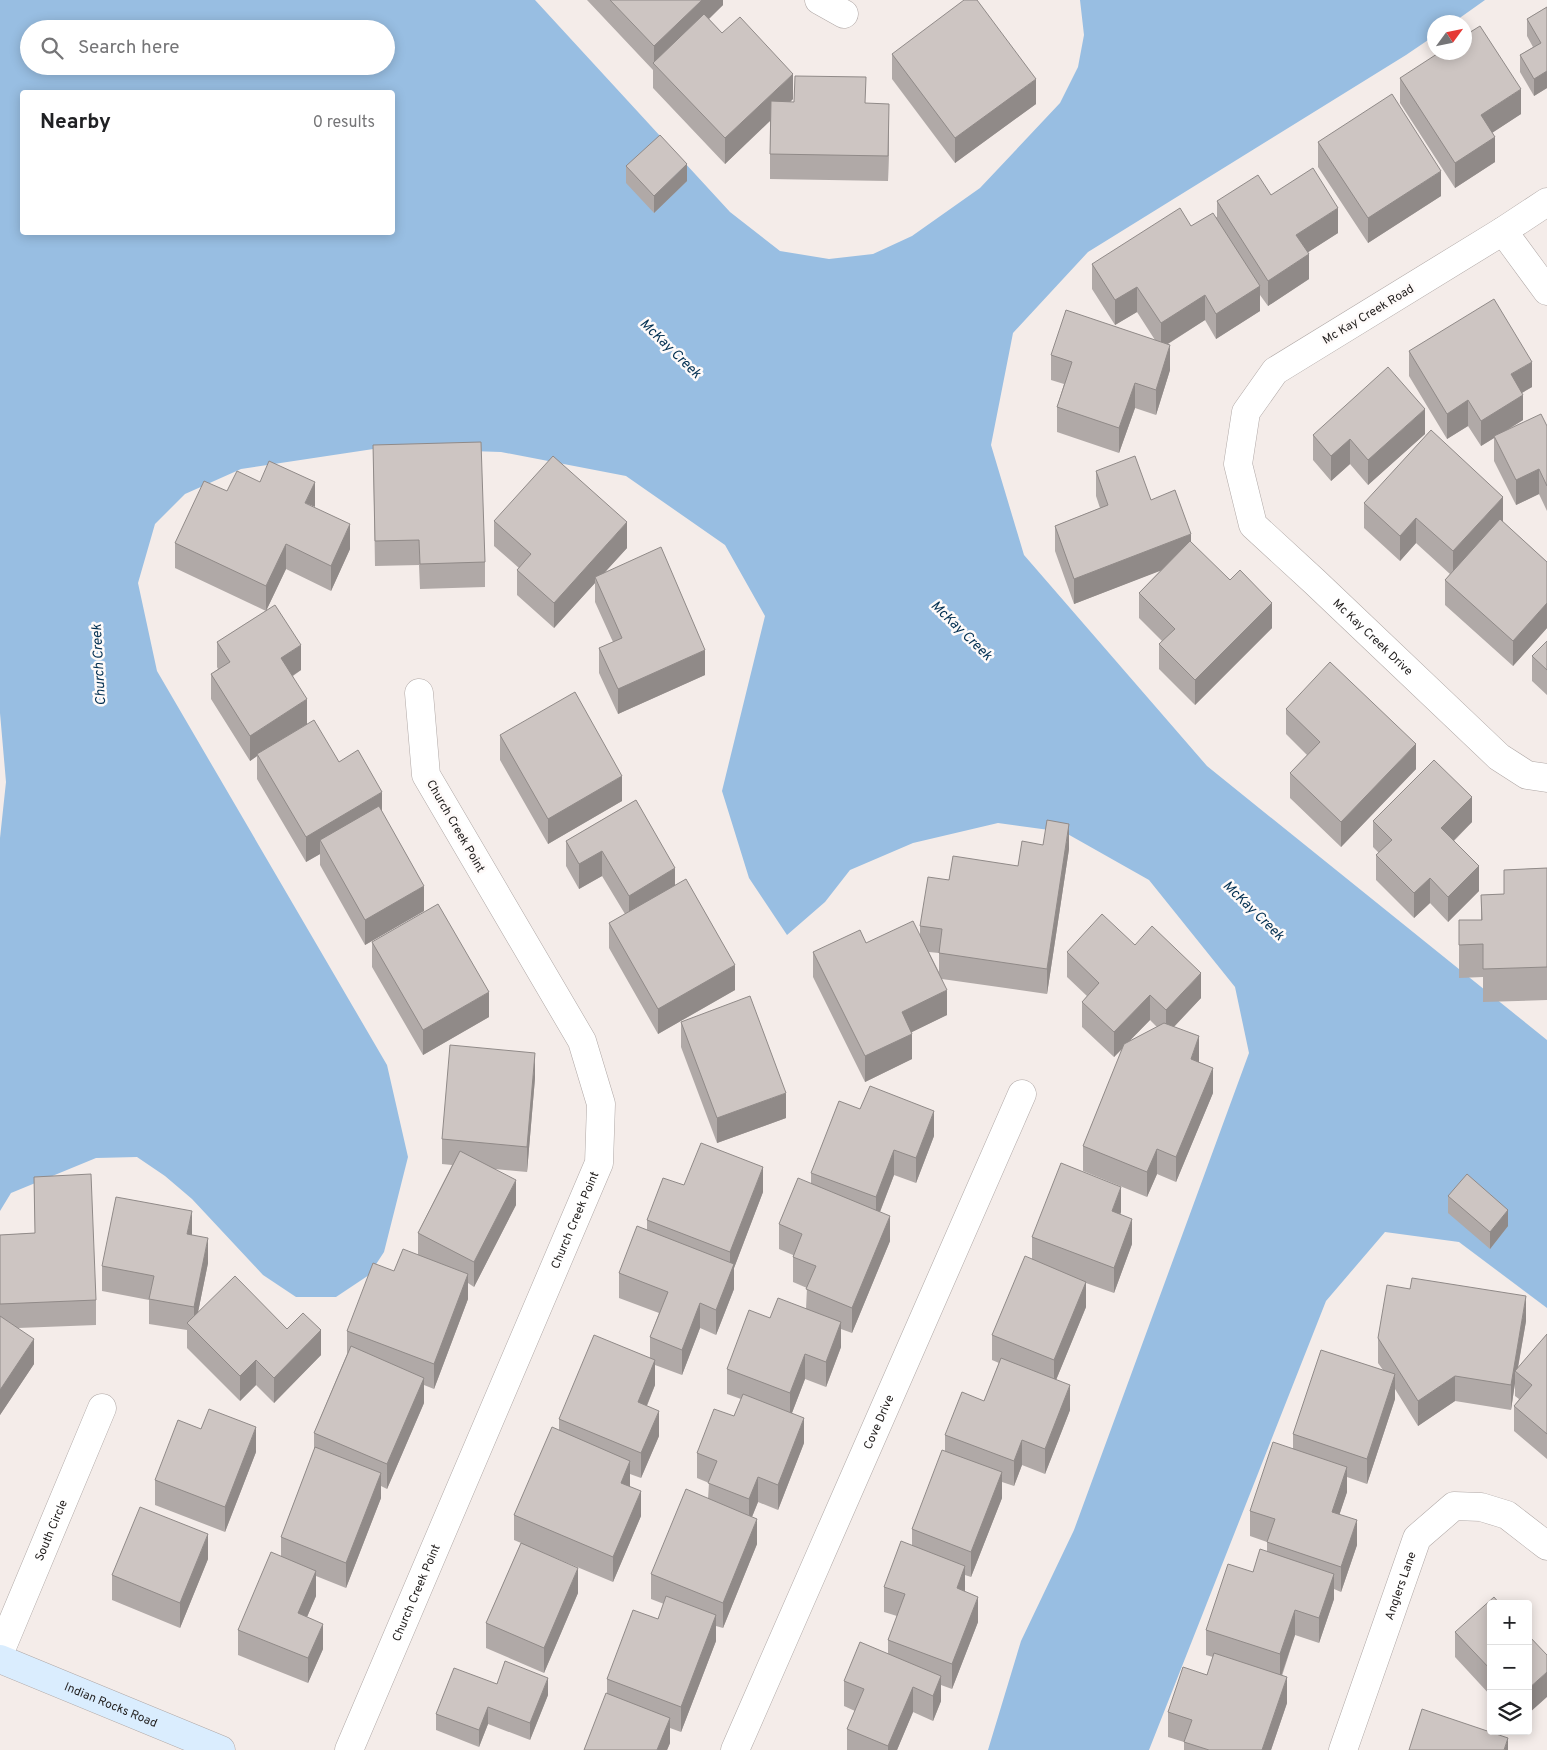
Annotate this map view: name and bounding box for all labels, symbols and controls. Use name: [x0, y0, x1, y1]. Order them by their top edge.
north arrow: [1427, 15, 1472, 60]
search box: [20, 20, 395, 75]
icon: search: [38, 34, 66, 62]
text: Search here: [78, 36, 180, 60]
text: Nearby: [40, 109, 111, 136]
text: 0 results: [313, 113, 375, 133]
street label: Mc Kay Creek Road: [1320, 281, 1417, 348]
water label: McKay Creek: [636, 316, 705, 383]
street label: Mc Kay Creek Drive: [1329, 596, 1416, 680]
water label: McKay Creek: [927, 598, 996, 665]
water label: Church Creek: [89, 623, 110, 706]
street label: Church Creek Point: [422, 777, 488, 876]
water label: McKay Creek: [1219, 878, 1288, 945]
street label: Church Creek Point: [548, 1169, 603, 1272]
street label: Cove Drive: [860, 1392, 898, 1452]
street label: South Circle: [32, 1497, 72, 1564]
street label: Church Creek Point: [389, 1542, 445, 1644]
street label: Anglers Lane: [1382, 1550, 1421, 1622]
map controls: [1487, 1600, 1532, 1735]
button: +: [1487, 1600, 1532, 1645]
button: −: [1487, 1645, 1532, 1690]
street label: Indian Rocks Road: [62, 1679, 159, 1732]
button: layers: [1487, 1690, 1532, 1735]

